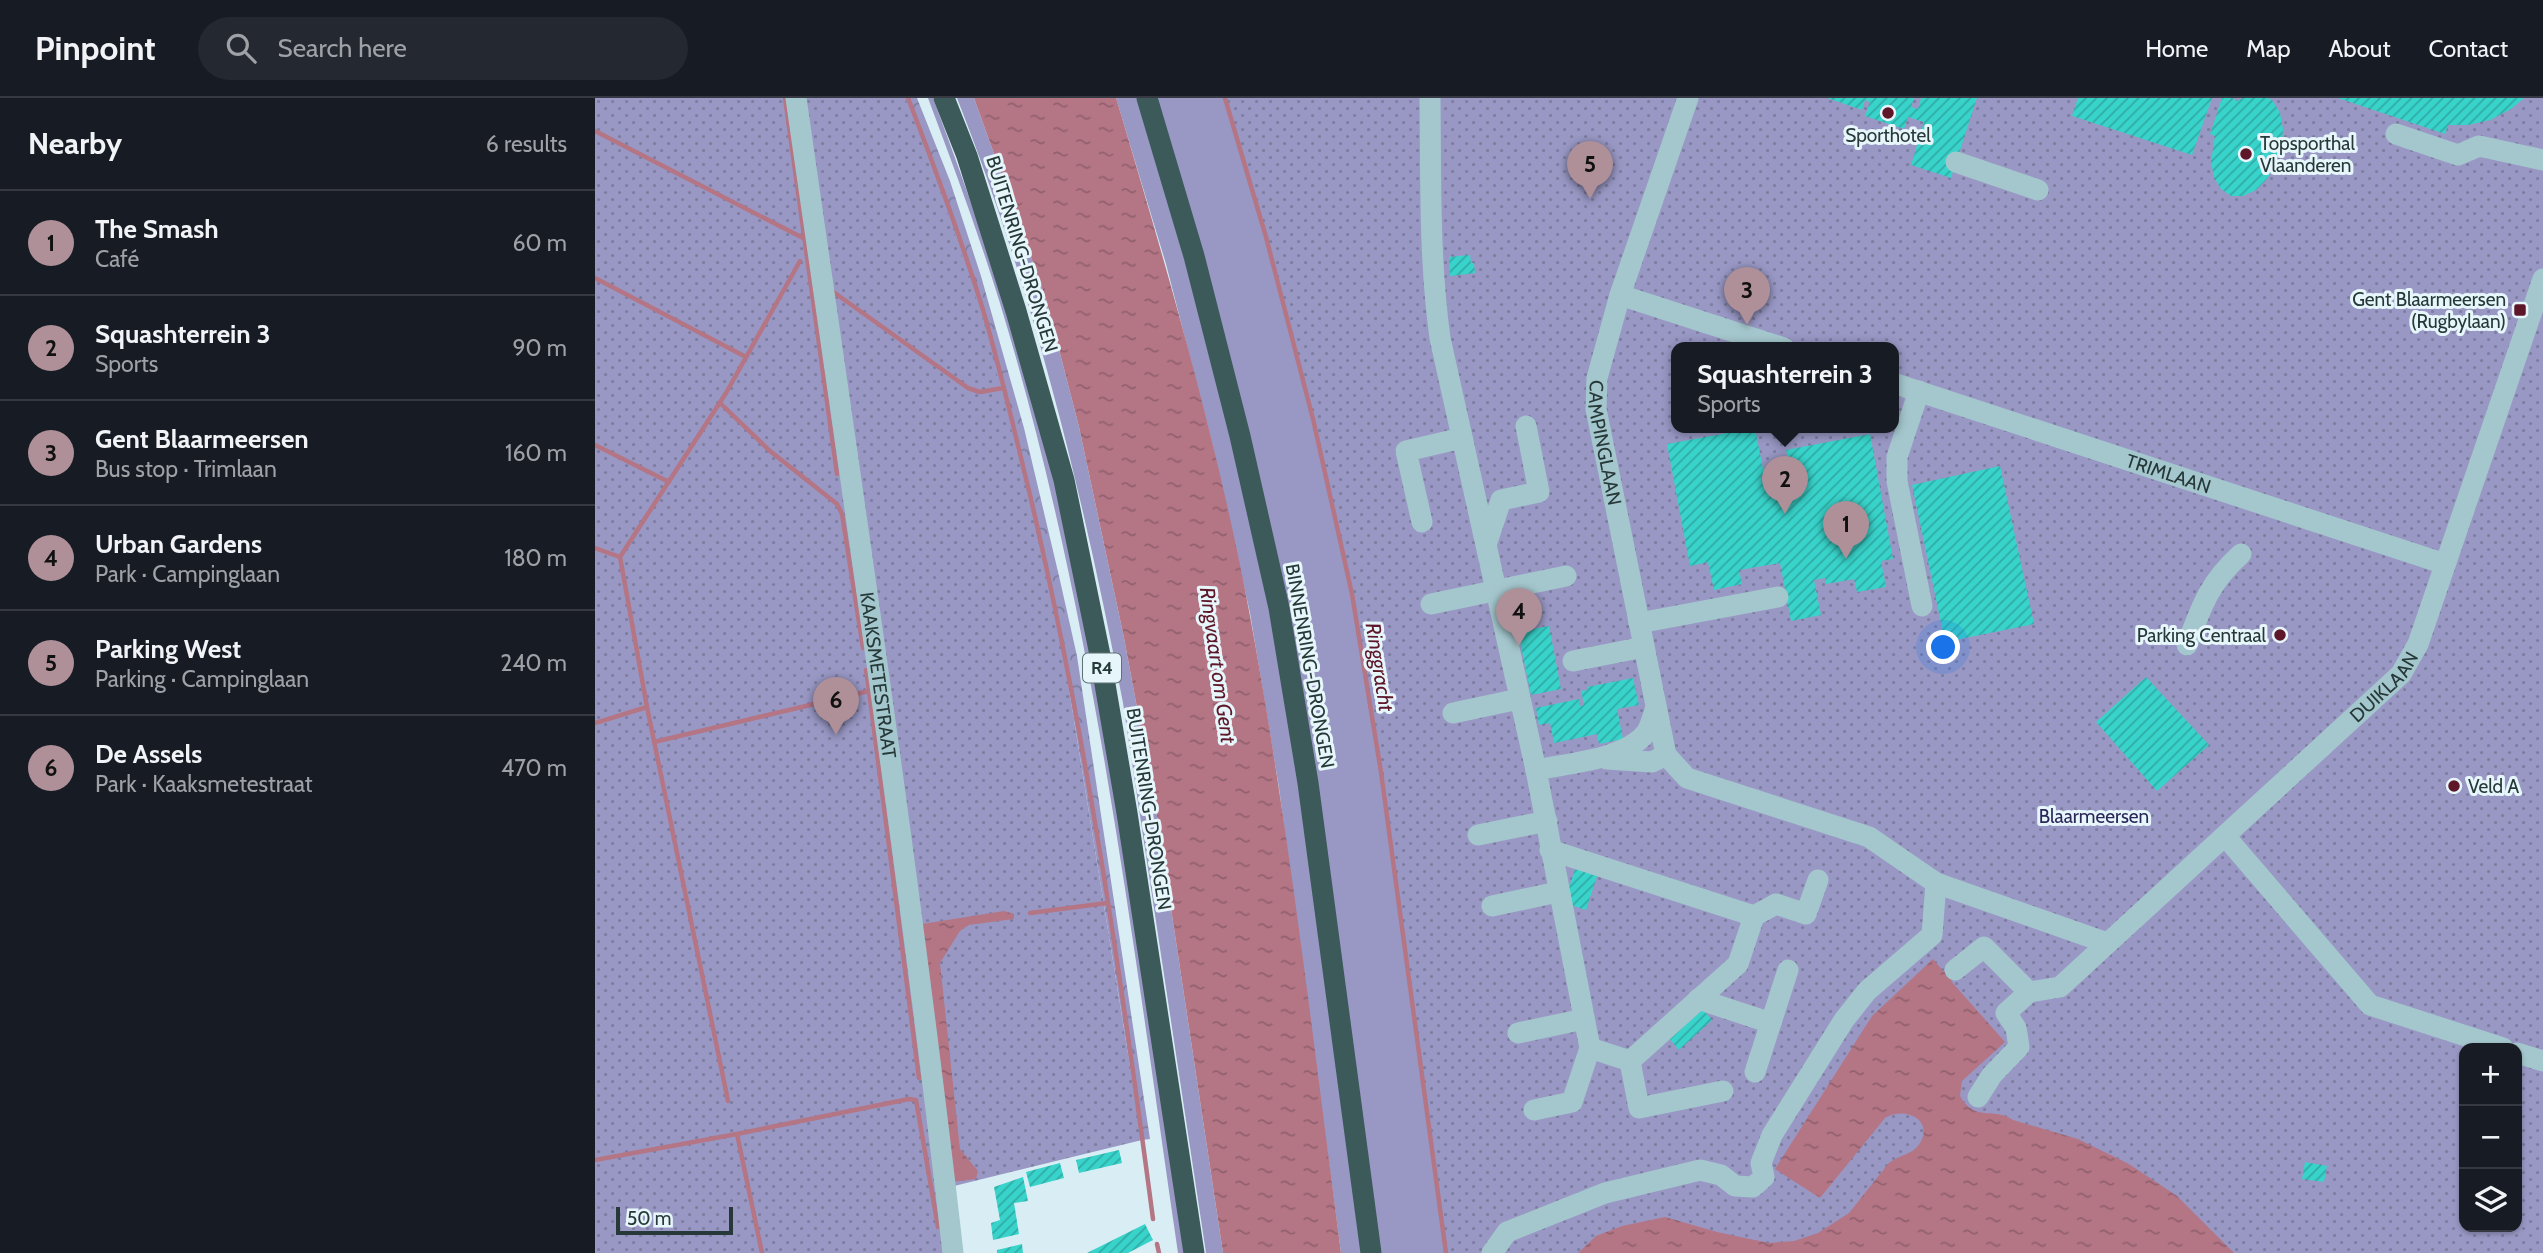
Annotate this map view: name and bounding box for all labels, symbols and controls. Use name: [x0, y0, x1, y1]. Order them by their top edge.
search box: [198, 17, 688, 80]
text: Pinpoint: [35, 28, 156, 68]
icon: search: [222, 29, 260, 67]
text: Search here: [278, 32, 407, 64]
text: Home: [2145, 34, 2208, 63]
text: Map: [2246, 34, 2291, 63]
text: About: [2329, 34, 2391, 63]
text: Contact: [2429, 34, 2508, 63]
marker: Sporthotel: [1880, 105, 1896, 121]
place label: Sporthotel: [1845, 124, 1931, 147]
text: Nearby: [28, 125, 122, 162]
text: 6 results: [486, 130, 567, 158]
place label: Topsporthal Vlaanderen: [2260, 132, 2355, 177]
pin: 5: [1567, 141, 1613, 199]
marker: Topsporthal Vlaanderen: [2238, 146, 2254, 162]
street label: BUITENRING-DRONGEN: [981, 153, 1063, 355]
text: The Smash: [95, 213, 219, 245]
text: 1: [47, 229, 55, 257]
text: 60 m: [513, 229, 567, 257]
text: Café: [95, 245, 139, 273]
pin: 3: [1724, 267, 1770, 325]
place label: Gent Blaarmeersen (Rugbylaan): [2352, 288, 2506, 333]
marker: Gent Blaarmeersen (Rugbylaan): [2512, 302, 2528, 318]
text: Squashterrein 3: [95, 318, 271, 350]
text: 2: [45, 334, 57, 362]
text: 90 m: [513, 334, 567, 362]
popup: [1671, 342, 1899, 433]
text: Sports: [95, 350, 158, 378]
text: Squashterrein 3: [1697, 358, 1873, 390]
street label: CAMPINGLAAN: [1584, 380, 1627, 507]
text: Sports: [1697, 390, 1761, 418]
text: Gent Blaarmeersen: [95, 423, 309, 455]
text: 3: [45, 439, 57, 467]
text: 160 m: [505, 439, 567, 467]
street label: TRIMLAAN: [2123, 449, 2214, 498]
text: Bus stop · Trimlaan: [95, 455, 277, 483]
pin: 2: [1762, 456, 1808, 514]
pin: 1: [1823, 501, 1869, 559]
text: Urban Gardens: [95, 528, 262, 560]
text: 4: [44, 544, 58, 572]
text: 180 m: [504, 544, 567, 572]
text: Park · Campinglaan: [95, 560, 280, 588]
street label: BINNENRING-DRONGEN: [1281, 562, 1339, 770]
water label: Ringvaart om Gent: [1195, 585, 1241, 745]
pin: 4: [1496, 588, 1542, 646]
street label: KAAKSMETESTRAAT: [856, 590, 902, 760]
water label: Ringgracht: [1361, 621, 1399, 714]
place label: Parking Centraal: [2137, 624, 2267, 647]
marker: Parking Centraal: [2272, 627, 2288, 643]
your location: [1926, 630, 1960, 664]
text: Parking West: [95, 633, 241, 665]
street label: DUIKLAAN: [2345, 648, 2423, 727]
text: 5: [45, 649, 57, 677]
text: 240 m: [500, 649, 567, 677]
road number: R4: [1083, 654, 1121, 682]
text: Parking · Campinglaan: [95, 665, 309, 693]
pin: 6: [813, 677, 859, 735]
street label: BUITENRING-DRONGEN: [1122, 706, 1176, 912]
text: De Assels: [95, 738, 202, 770]
text: 6: [45, 754, 57, 782]
text: 470 m: [501, 754, 567, 782]
text: Park · Kaaksmetestraat: [95, 770, 313, 798]
place label: Veld A: [2468, 775, 2519, 798]
marker: Veld A: [2446, 778, 2462, 794]
park label: Blaarmeersen: [2039, 805, 2149, 828]
map controls: [2459, 1043, 2522, 1232]
button: +: [2459, 1043, 2522, 1106]
button: −: [2459, 1106, 2522, 1169]
button: layers: [2459, 1169, 2522, 1232]
scale bar: [616, 1204, 733, 1236]
text: 50 m: [627, 1207, 671, 1230]

